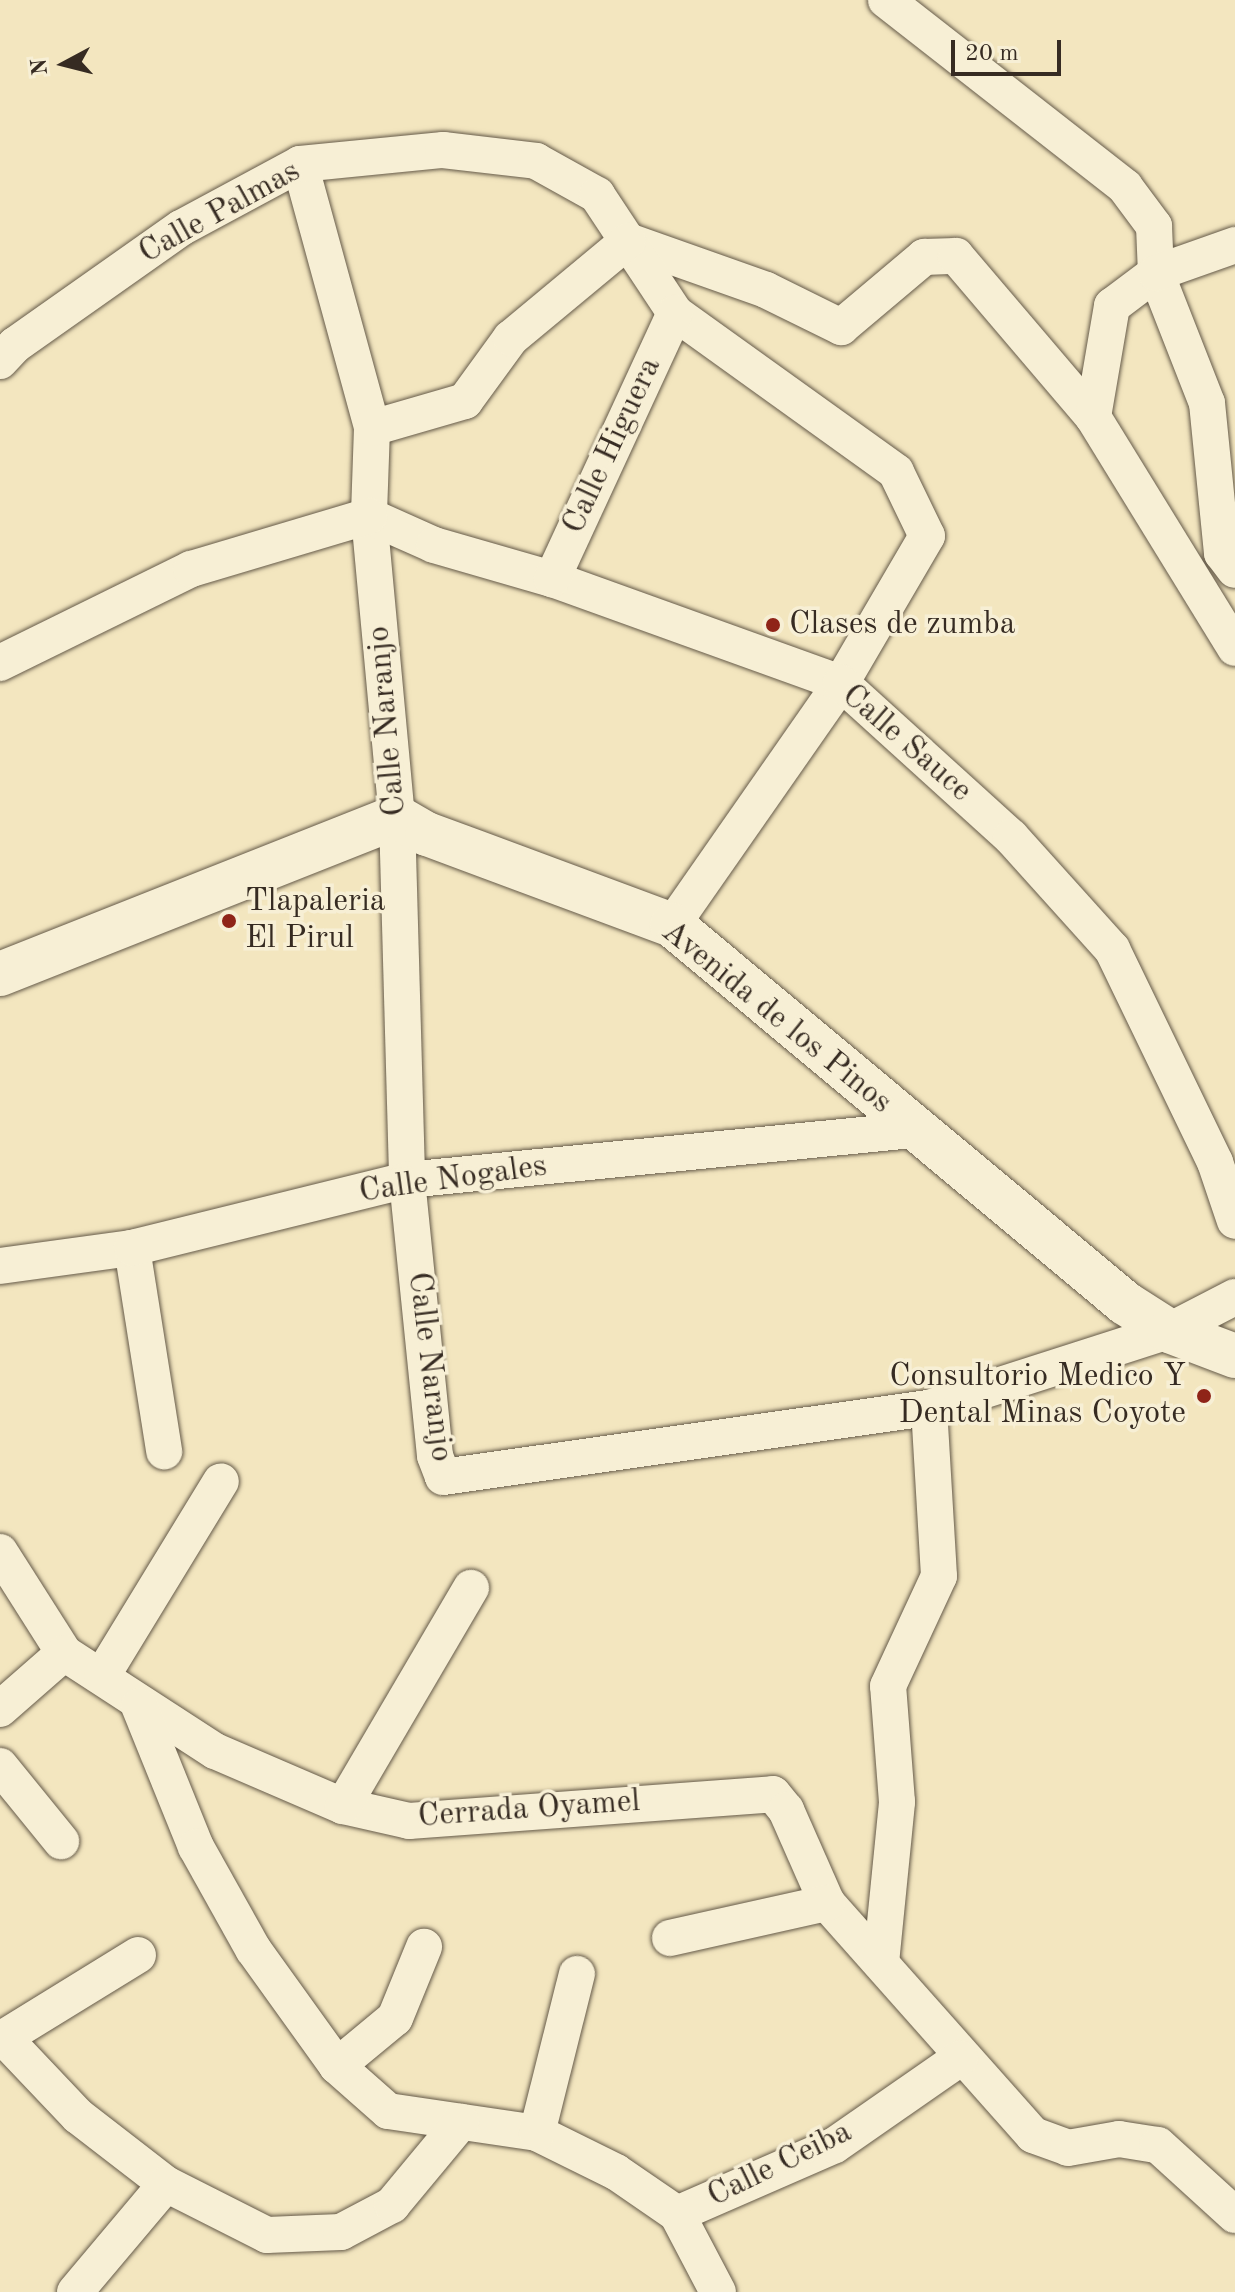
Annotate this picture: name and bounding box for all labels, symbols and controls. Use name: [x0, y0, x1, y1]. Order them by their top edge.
north arrow: [24, 24, 104, 104]
scale bar: [955, 24, 1065, 74]
text: 20 m: [965, 42, 1019, 66]
text: N: [28, 57, 52, 77]
street label: Calle Palmas: [133, 153, 307, 273]
street label: Calle Higuera: [555, 352, 671, 540]
place label: Clases de zumba: [789, 606, 1015, 644]
marker: Clases de zumba: [764, 616, 782, 634]
street label: Calle Naranjo: [361, 624, 415, 818]
street label: Calle Sauce: [833, 677, 979, 811]
place label: Tlapaleria El Pirul: [245, 884, 386, 959]
marker: Tlapaleria El Pirul: [220, 912, 238, 930]
street label: Avenida de los Pinos: [653, 913, 899, 1123]
street label: Calle Nogales: [357, 1148, 549, 1212]
street label: Calle Naranjo: [398, 1270, 460, 1464]
place label: Consultorio Medico Y Dental Minas Coyote: [889, 1359, 1186, 1434]
marker: Consultorio Medico Y Dental Minas Coyote: [1193, 1385, 1215, 1407]
street label: Cerrada Oyamel: [417, 1783, 641, 1837]
street label: Calle Ceiba: [702, 2114, 858, 2216]

